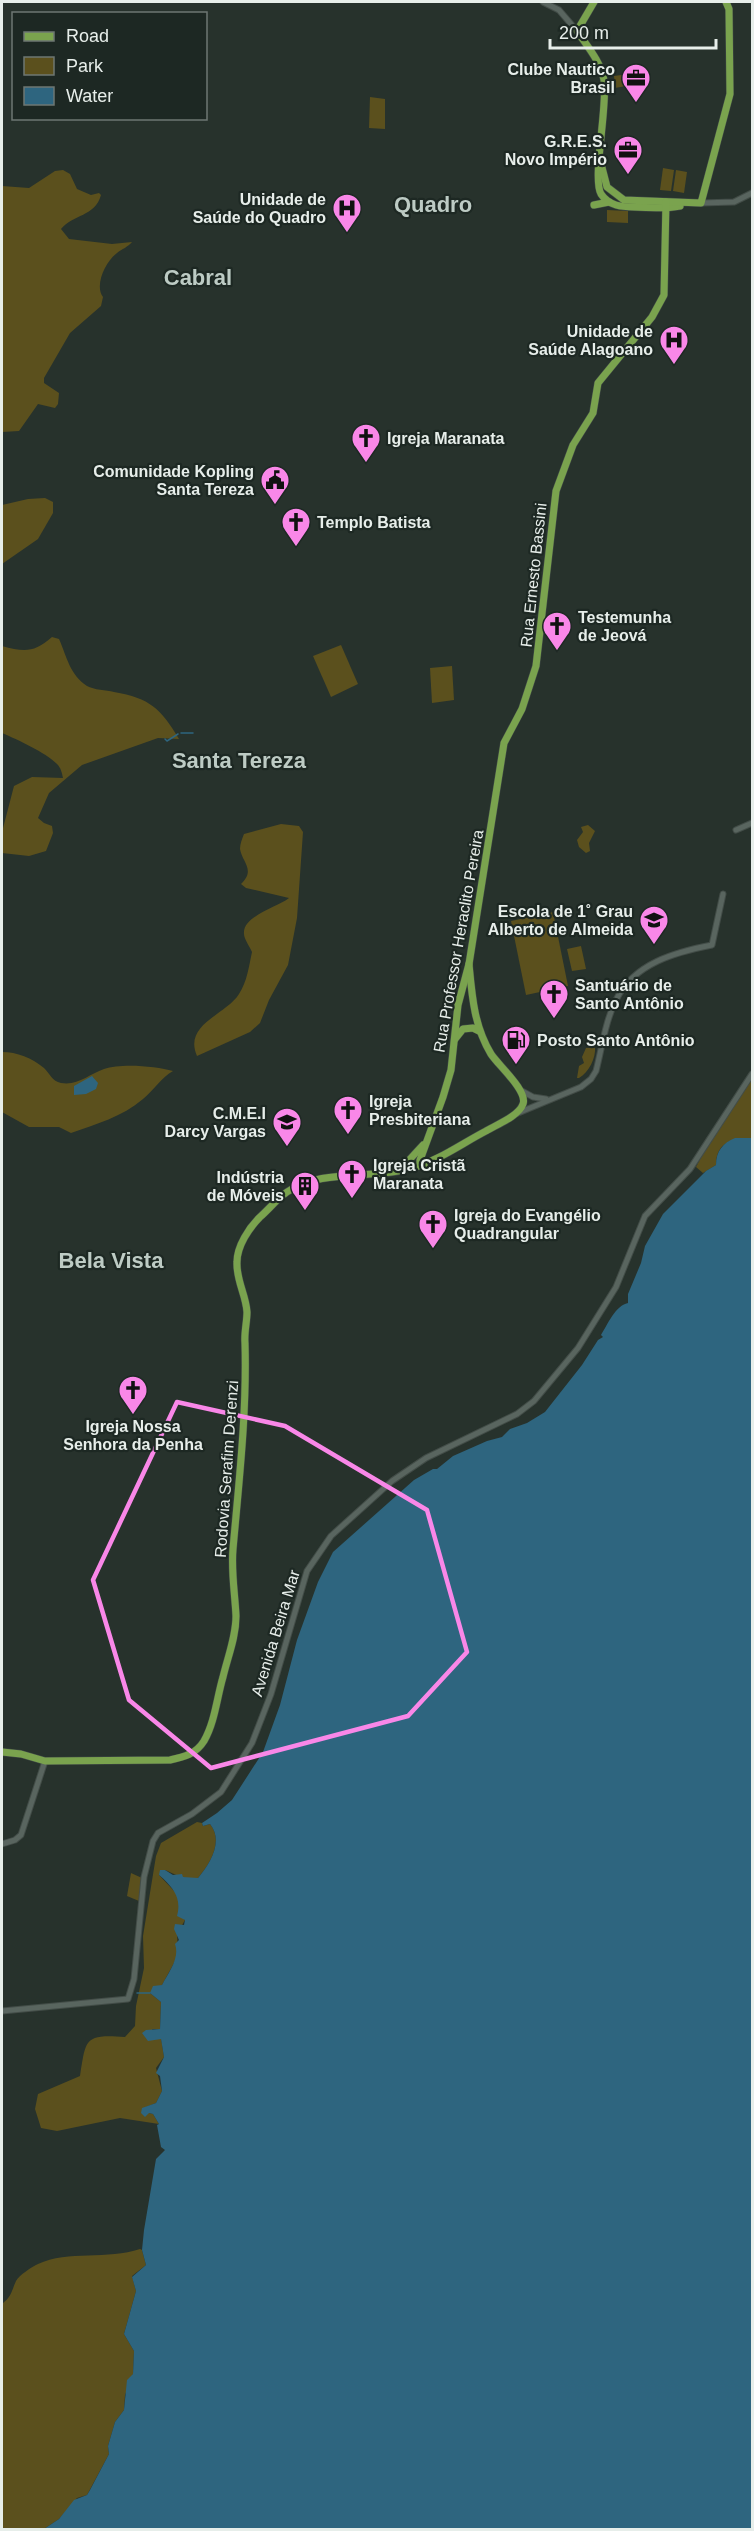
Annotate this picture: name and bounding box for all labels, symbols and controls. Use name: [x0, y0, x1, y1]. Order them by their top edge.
legend: [12, 12, 207, 120]
scale bar: [550, 12, 716, 50]
text: 200 m: [559, 23, 609, 43]
text: Road: [66, 26, 109, 46]
text: Park: [66, 56, 104, 76]
place label: Clube Nautico Brasil: [507, 61, 615, 96]
office icon: Clube Nautico Brasil: [620, 62, 652, 104]
text: Water: [66, 86, 113, 106]
place label: G.R.E.S. Novo Império: [505, 133, 607, 168]
office icon: G.R.E.S. Novo Império: [612, 134, 644, 176]
place label: Unidade de Saúde do Quadro: [193, 191, 326, 226]
hospital icon: Unidade de Saúde do Quadro: [331, 192, 363, 234]
district label: Quadro: [394, 192, 472, 217]
district label: Cabral: [164, 265, 232, 290]
place label: Unidade de Saúde Alagoano: [528, 323, 653, 358]
hospital icon: Unidade de Saúde Alagoano: [658, 324, 690, 366]
church icon: Igreja Maranata: [350, 422, 382, 464]
place label: Igreja Maranata: [387, 430, 504, 447]
place label: Comunidade Kopling Santa Tereza: [93, 463, 254, 498]
public building icon: Comunidade Kopling Santa Tereza: [259, 464, 291, 506]
street label: Rua Ernesto Bassini: [517, 502, 550, 648]
church icon: Templo Batista: [280, 506, 312, 548]
place label: Templo Batista: [317, 514, 431, 531]
place label: Testemunha de Jeová: [578, 609, 671, 644]
church icon: Testemunha de Jeová: [541, 610, 573, 652]
district label: Santa Tereza: [172, 748, 307, 773]
street label: Rua Professor Heraclito Pereira: [431, 828, 486, 1054]
place label: Escola de 1˚ Grau Alberto de Almeida: [488, 903, 633, 938]
school or university icon: Escola de 1˚ Grau Alberto de Almeida: [638, 904, 670, 946]
place label: Santuário de Santo Antônio: [575, 977, 684, 1012]
church icon: Santuário de Santo Antônio: [538, 978, 570, 1020]
fuel station icon: Posto Santo Antônio: [500, 1024, 532, 1066]
place label: Posto Santo Antônio: [537, 1032, 695, 1049]
place label: Igreja Presbiteriana: [369, 1093, 470, 1128]
church icon: Igreja Presbiteriana: [332, 1094, 364, 1136]
place label: C.M.E.I Darcy Vargas: [165, 1105, 266, 1140]
school or university icon: C.M.E.I Darcy Vargas: [271, 1106, 303, 1148]
place label: Igreja Cristã Maranata: [373, 1157, 466, 1192]
church icon: Igreja Cristã Maranata: [336, 1158, 368, 1200]
place label: Indústria de Móveis: [207, 1169, 284, 1204]
building icon: Indústria de Móveis: [289, 1170, 321, 1212]
place label: Igreja do Evangélio Quadrangular: [454, 1207, 601, 1242]
church icon: Igreja do Evangélio Quadrangular: [417, 1208, 449, 1250]
district label: Bela Vista: [59, 1248, 164, 1273]
church icon: Igreja Nossa Senhora da Penha: [117, 1374, 149, 1416]
street label: Rodovia Serafim Derenzi: [212, 1380, 241, 1558]
place label: Igreja Nossa Senhora da Penha: [63, 1418, 203, 1453]
street label: Avenida Beira Mar: [248, 1567, 303, 1698]

